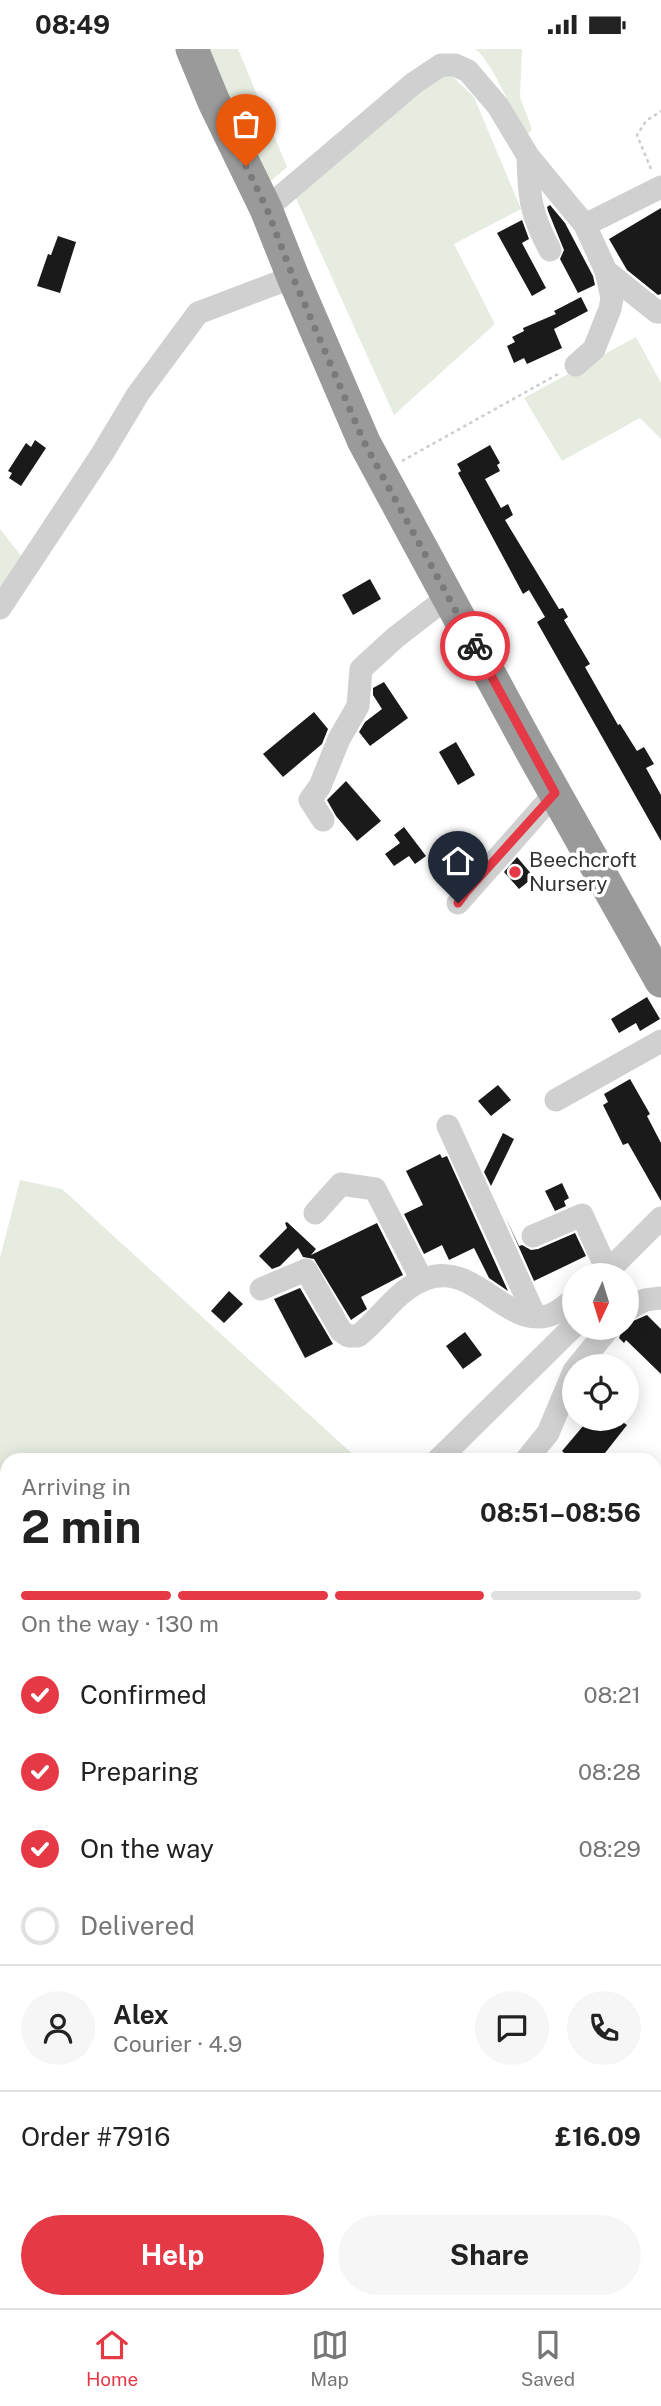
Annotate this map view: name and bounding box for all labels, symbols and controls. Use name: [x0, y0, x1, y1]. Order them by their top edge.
text: 08:49: [35, 9, 110, 40]
pin: [216, 94, 276, 166]
icon: bag: [227, 105, 265, 143]
courier: [440, 611, 510, 681]
icon: bike: [456, 627, 494, 665]
pin: [428, 831, 488, 903]
icon: home: [439, 842, 477, 880]
place label: Beechcroft Nursery: [529, 847, 637, 896]
marker: Beechcroft Nursery: [507, 864, 523, 880]
north arrow: [562, 1263, 639, 1341]
map controls: [562, 1263, 639, 1431]
button: locate: [562, 1354, 639, 1431]
text: Arriving in: [21, 1473, 131, 1500]
text: 08:51–08:56: [480, 1497, 641, 1528]
text: 2 min: [21, 1499, 141, 1553]
text: On the way · 130 m: [21, 1610, 219, 1637]
icon: check: [21, 1676, 59, 1714]
text: Confirmed: [80, 1679, 207, 1710]
text: 08:21: [583, 1681, 641, 1708]
icon: check: [21, 1753, 59, 1791]
text: Preparing: [80, 1756, 199, 1787]
text: 08:28: [578, 1758, 641, 1785]
icon: check: [21, 1830, 59, 1868]
text: On the way: [80, 1833, 214, 1864]
text: 08:29: [578, 1835, 641, 1862]
text: Delivered: [80, 1910, 195, 1941]
button: person: [21, 1991, 95, 2065]
button: chat: [475, 1991, 549, 2065]
button: phone: [567, 1991, 641, 2065]
text: Alex: [113, 1999, 169, 2030]
text: Courier · 4.9: [113, 2030, 242, 2057]
text: Order #7916: [21, 2121, 170, 2152]
text: £16.09: [555, 2121, 641, 2152]
button: Help: [21, 2215, 324, 2295]
button: Share: [338, 2215, 641, 2295]
tab: Home: [86, 2326, 138, 2390]
tab: Map: [310, 2326, 349, 2390]
tab: Saved: [521, 2326, 575, 2390]

